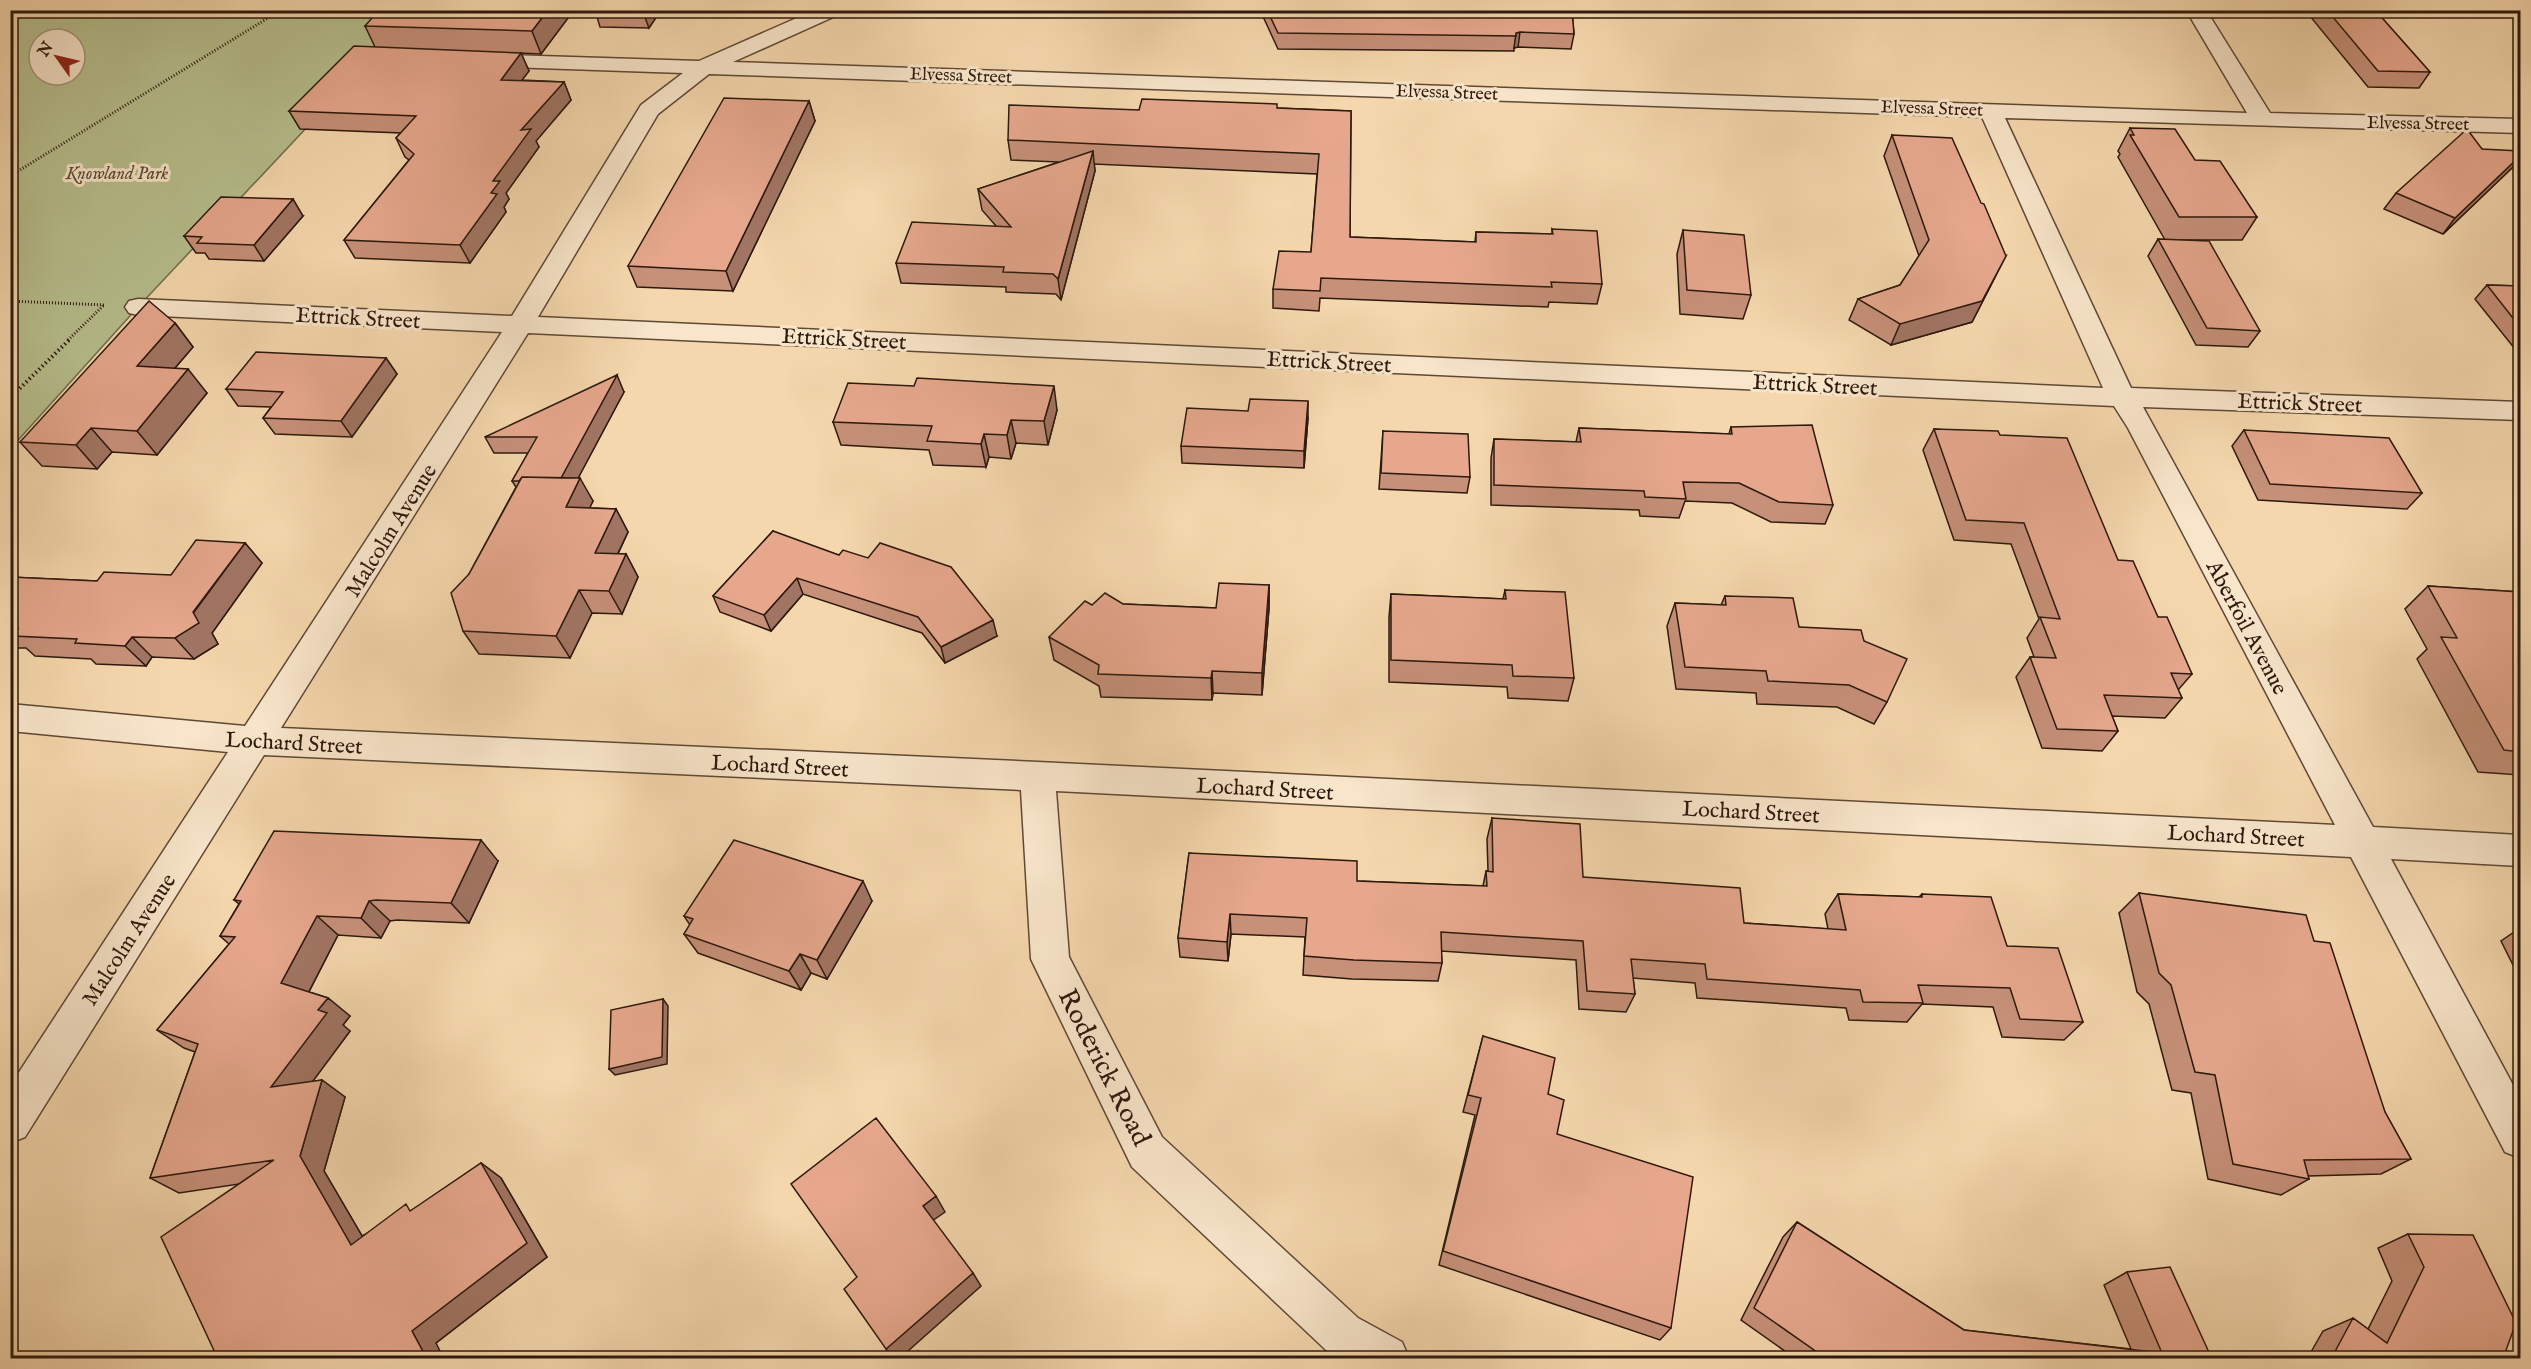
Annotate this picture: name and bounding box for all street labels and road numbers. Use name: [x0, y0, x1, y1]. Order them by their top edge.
street label: Elvessa Street: [909, 63, 1013, 90]
street label: Elvessa Street: [1395, 80, 1499, 107]
street label: Elvessa Street: [1880, 96, 1984, 123]
street label: Elvessa Street: [2367, 112, 2469, 137]
street label: Ettrick Street: [295, 302, 421, 336]
street label: Ettrick Street: [781, 323, 907, 357]
street label: Ettrick Street: [1266, 346, 1392, 380]
street label: Ettrick Street: [1752, 369, 1878, 403]
street label: Ettrick Street: [2237, 388, 2363, 420]
street label: Malcolm Avenue: [339, 459, 444, 603]
street label: Aberfoil Avenue: [2199, 555, 2293, 700]
street label: Lochard Street: [224, 726, 364, 762]
street label: Lochard Street: [710, 749, 850, 785]
street label: Lochard Street: [1195, 772, 1335, 808]
street label: Lochard Street: [1681, 795, 1821, 831]
street label: Lochard Street: [2166, 819, 2306, 855]
street label: Malcolm Avenue: [76, 869, 183, 1012]
street label: Roderick Road: [1049, 984, 1158, 1153]

